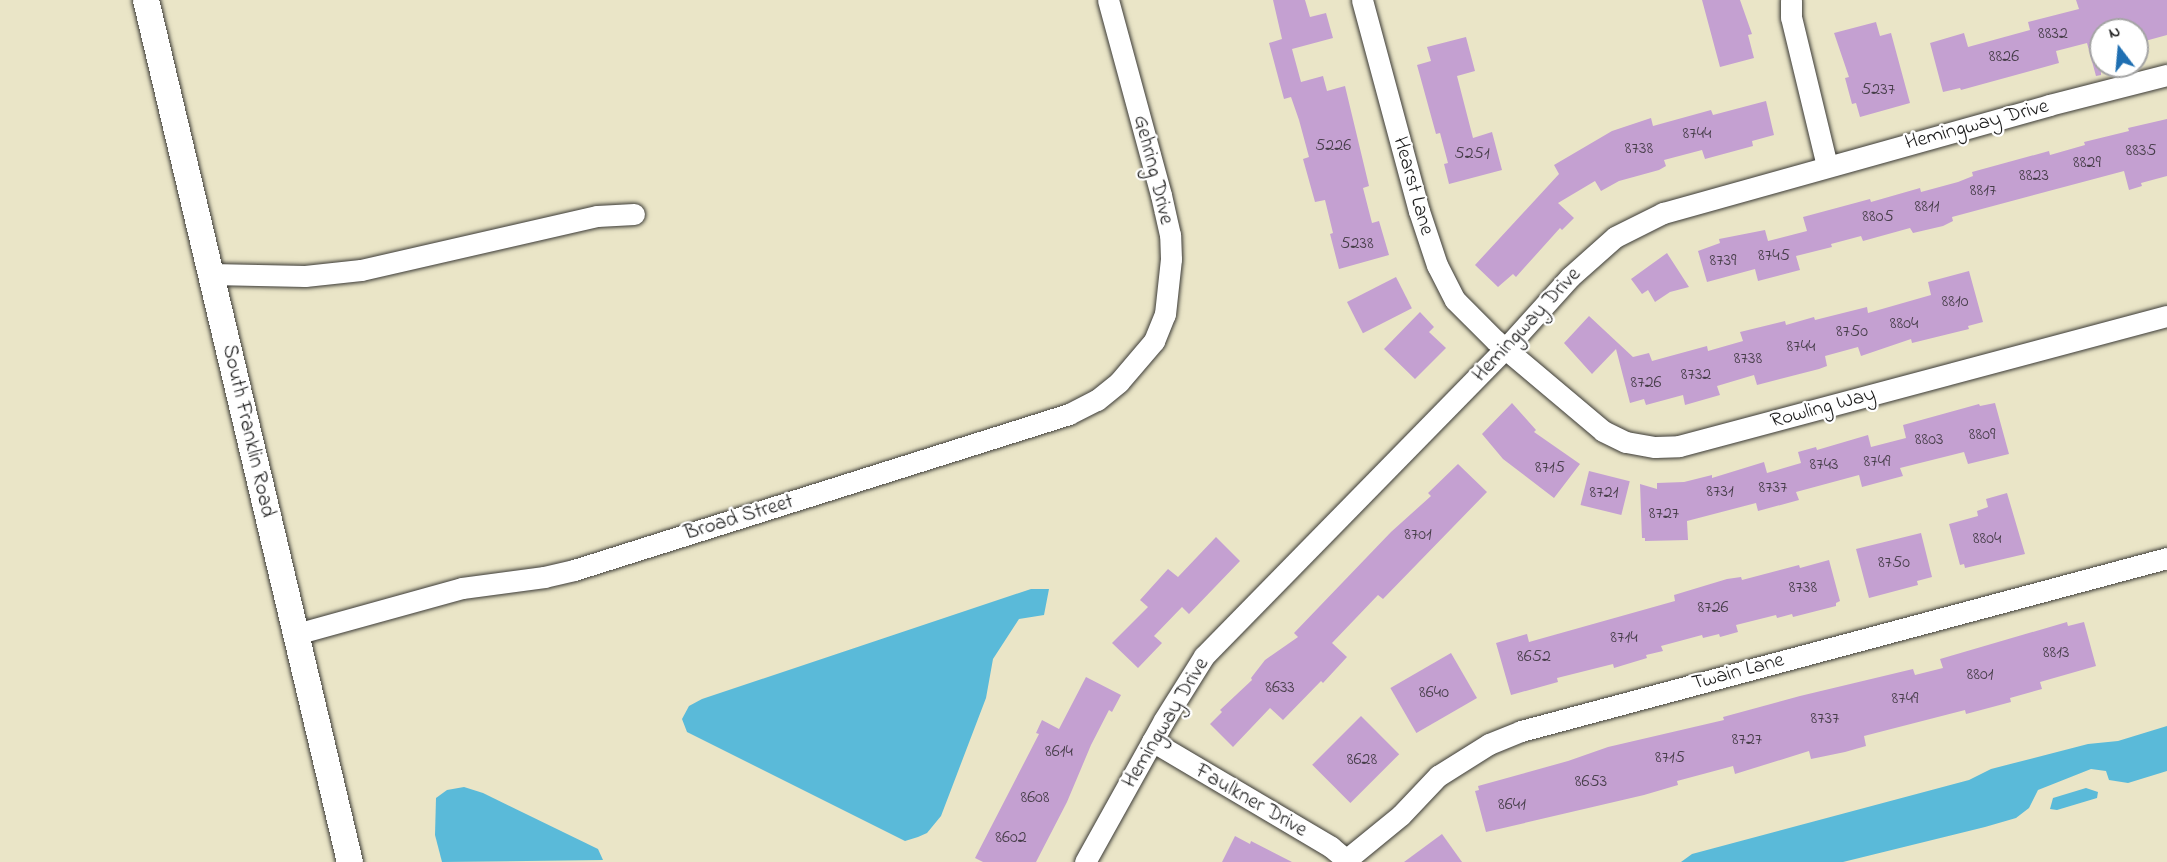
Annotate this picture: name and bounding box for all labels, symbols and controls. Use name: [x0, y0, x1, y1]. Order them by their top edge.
north arrow: [2089, 18, 2149, 78]
text: N: [2106, 20, 2123, 46]
house number: 8832: [2038, 23, 2068, 45]
house number: 8826: [1989, 46, 2019, 68]
house number: 5237: [1861, 79, 1895, 101]
street label: Hemingway Drive: [1903, 94, 2051, 156]
street label: Gehring Drive: [1127, 113, 1179, 227]
house number: 8744: [1683, 123, 1711, 145]
street label: Hearst Lane: [1387, 134, 1439, 238]
house number: 5226: [1315, 135, 1351, 157]
house number: 8738: [1625, 138, 1653, 160]
house number: 8835: [2125, 140, 2157, 162]
house number: 5251: [1454, 143, 1490, 165]
house number: 8829: [2073, 152, 2101, 174]
house number: 8823: [2019, 165, 2049, 187]
house number: 8817: [1970, 180, 1996, 202]
house number: 8811: [1915, 196, 1939, 218]
house number: 8805: [1862, 206, 1894, 228]
house number: 5238: [1340, 233, 1374, 255]
house number: 8745: [1758, 245, 1790, 267]
house number: 8739: [1709, 250, 1737, 272]
street label: Hemingway Drive: [1468, 263, 1586, 387]
house number: 8810: [1942, 291, 1968, 313]
house number: 8804: [1890, 313, 1918, 335]
house number: 8750: [1836, 321, 1868, 343]
house number: 8744: [1787, 336, 1815, 358]
street label: South Franklin Road: [216, 342, 280, 520]
house number: 8738: [1734, 348, 1762, 370]
house number: 8732: [1681, 364, 1711, 386]
house number: 8726: [1630, 372, 1662, 394]
street label: Rowling Way: [1768, 382, 1878, 434]
house number: 8809: [1969, 424, 1995, 446]
house number: 8803: [1915, 429, 1943, 451]
house number: 8749: [1864, 451, 1890, 473]
house number: 8743: [1809, 454, 1839, 476]
house number: 8715: [1535, 457, 1565, 479]
house number: 8737: [1758, 477, 1788, 499]
house number: 8731: [1706, 481, 1734, 503]
house number: 8721: [1590, 482, 1618, 504]
street label: Broad Street: [681, 489, 797, 547]
house number: 8727: [1649, 503, 1679, 525]
house number: 8701: [1404, 524, 1432, 546]
house number: 8804: [1973, 528, 2001, 550]
house number: 8750: [1878, 552, 1910, 574]
house number: 8738: [1789, 577, 1817, 599]
house number: 8726: [1697, 597, 1729, 619]
house number: 8714: [1610, 627, 1638, 649]
house number: 8813: [2043, 642, 2069, 664]
house number: 8652: [1517, 646, 1551, 668]
street label: Twain Lane: [1689, 648, 1787, 696]
street label: Hemingway Drive: [1117, 653, 1215, 793]
house number: 8801: [1967, 664, 1993, 686]
house number: 8633: [1265, 677, 1295, 699]
house number: 8640: [1419, 682, 1449, 704]
house number: 8749: [1892, 688, 1918, 710]
house number: 8737: [1810, 708, 1840, 730]
house number: 8727: [1732, 729, 1762, 751]
house number: 8614: [1045, 741, 1073, 763]
house number: 8715: [1655, 747, 1685, 769]
house number: 8628: [1347, 749, 1377, 771]
street label: Faulkner Drive: [1191, 759, 1311, 843]
house number: 8653: [1575, 771, 1607, 793]
house number: 8608: [1020, 787, 1050, 809]
house number: 8641: [1498, 794, 1526, 816]
house number: 8602: [995, 827, 1027, 849]

